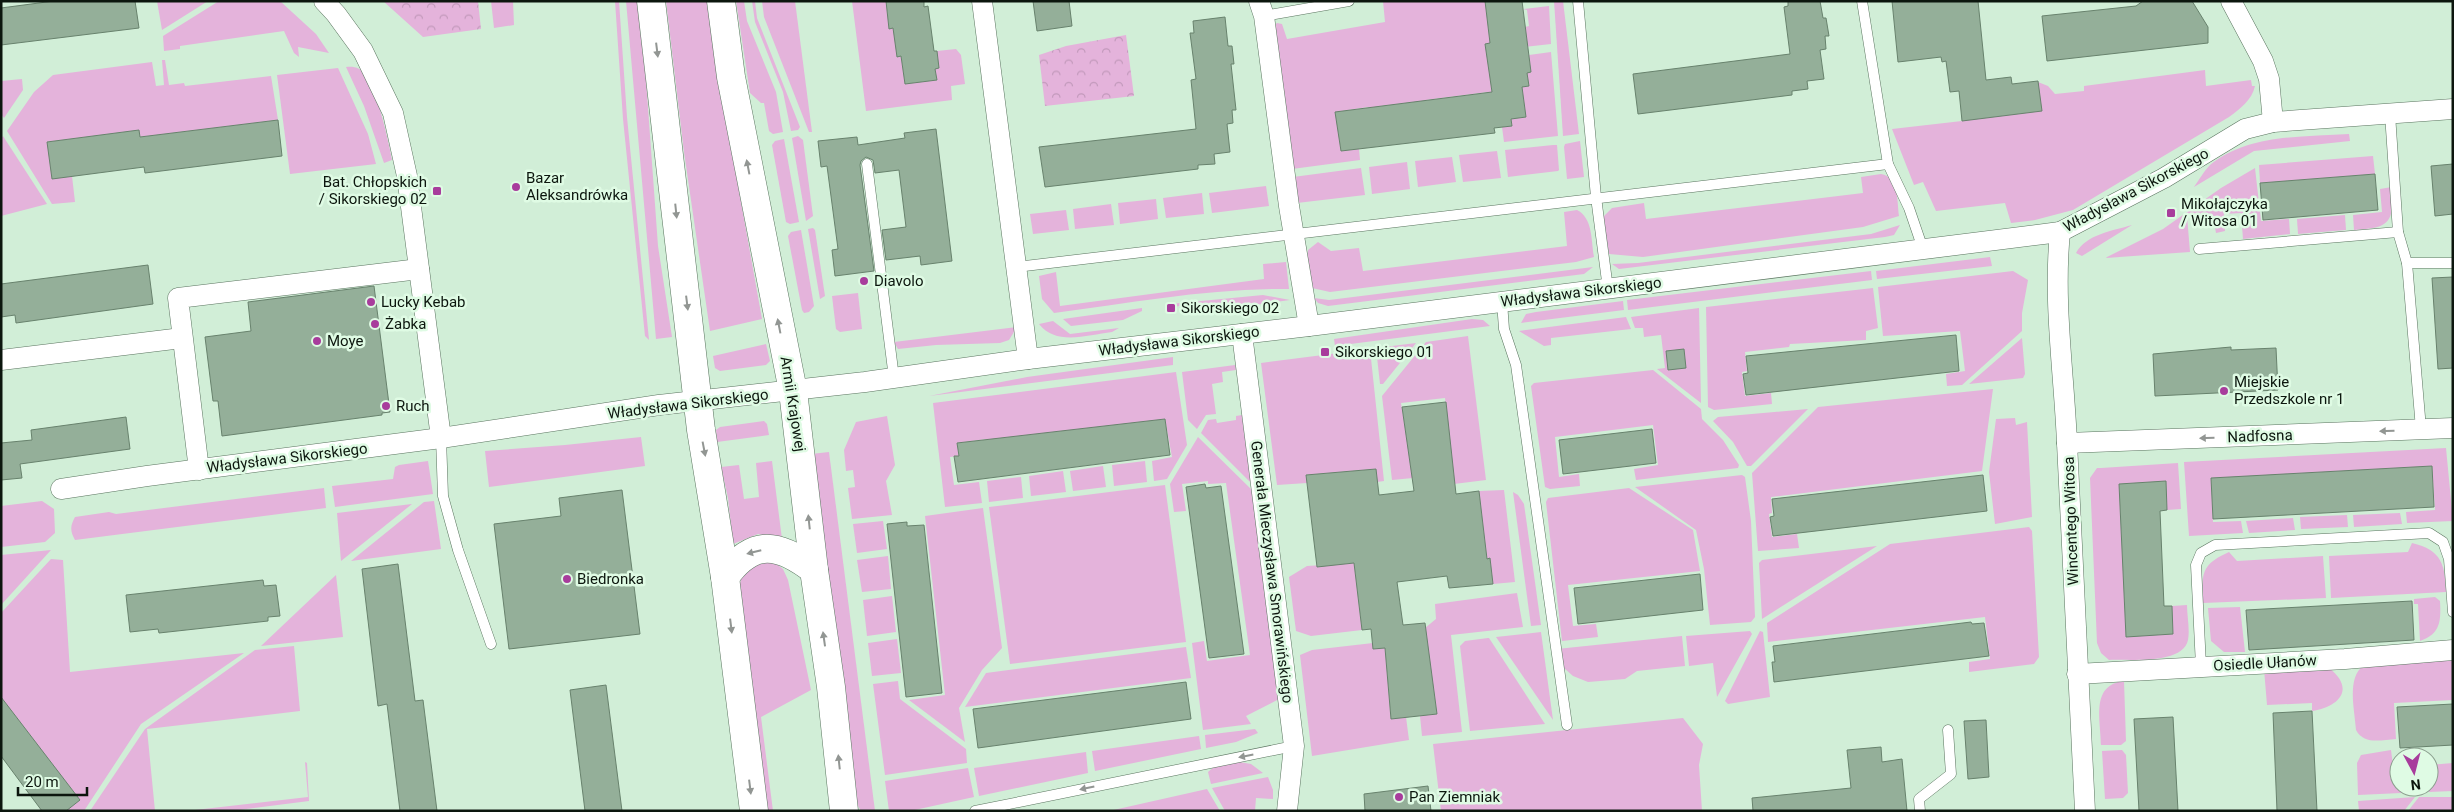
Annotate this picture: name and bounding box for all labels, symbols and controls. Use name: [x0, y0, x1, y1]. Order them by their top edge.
one-way arrow: [653, 42, 661, 58]
street label: Władysława Sikorskiego: [2060, 144, 2212, 236]
one-way arrow: [744, 158, 752, 174]
place label: Bazar Aleksandrówka: [526, 169, 628, 204]
place label: Bat. Chłopskich / Sikorskiego 02: [319, 173, 427, 208]
marker: Bazar Aleksandrówka: [510, 181, 522, 193]
marker: Bat. Chłopskich / Sikorskiego 02: [431, 185, 443, 197]
place label: Mikołajczyka / Witosa 01: [2181, 195, 2268, 230]
one-way arrow: [672, 203, 680, 219]
marker: Mikołajczyka / Witosa 01: [2165, 207, 2177, 219]
place label: Diavolo: [874, 272, 923, 290]
street label: Władysława Sikorskiego: [1500, 273, 1662, 311]
marker: Diavolo: [858, 275, 870, 287]
place label: Lucky Kebab: [381, 293, 465, 311]
one-way arrow: [683, 295, 691, 311]
marker: Lucky Kebab: [365, 296, 377, 308]
place label: Sikorskiego 02: [1181, 299, 1279, 317]
marker: Sikorskiego 02: [1165, 302, 1177, 314]
place label: Żabka: [385, 315, 426, 333]
marker: Żabka: [369, 318, 381, 330]
one-way arrow: [775, 319, 783, 334]
street label: Władysława Sikorskiego: [1098, 322, 1260, 360]
place label: Moye: [327, 332, 364, 350]
marker: Moye: [311, 335, 323, 347]
place label: Sikorskiego 01: [1335, 343, 1433, 361]
marker: Sikorskiego 01: [1319, 346, 1331, 358]
street label: Armii Krajowej: [777, 355, 809, 453]
place label: Miejskie Przedszkole nr 1: [2234, 373, 2344, 408]
street label: Władysława Sikorskiego: [607, 385, 769, 423]
marker: Miejskie Przedszkole nr 1: [2218, 385, 2230, 397]
place label: Ruch: [396, 397, 430, 415]
marker: Ruch: [380, 400, 392, 412]
street label: Nadfosna: [2227, 426, 2293, 446]
one-way arrow: [2378, 427, 2394, 435]
one-way arrow: [2198, 434, 2214, 442]
street label: Władysława Sikorskiego: [206, 439, 368, 477]
street label: Generała Mieczysława Smorawińskiego: [1247, 440, 1297, 704]
one-way arrow: [701, 441, 709, 457]
street label: Wincentego Witosa: [2060, 456, 2082, 586]
one-way arrow: [805, 513, 813, 529]
one-way arrow: [747, 548, 762, 556]
place label: Biedronka: [577, 570, 644, 588]
marker: Biedronka: [561, 573, 573, 585]
one-way arrow: [727, 618, 735, 634]
one-way arrow: [820, 630, 828, 646]
street label: Osiedle Ułanów: [2213, 651, 2317, 675]
north arrow: [2389, 747, 2439, 797]
one-way arrow: [1237, 752, 1253, 760]
one-way arrow: [835, 754, 843, 770]
scale bar: [18, 764, 86, 796]
text: 20 m: [25, 773, 59, 791]
text: N: [2410, 776, 2421, 793]
one-way arrow: [747, 779, 755, 795]
one-way arrow: [1079, 784, 1094, 792]
place label: Pan Ziemniak: [1409, 788, 1500, 806]
marker: Pan Ziemniak: [1393, 791, 1405, 803]

